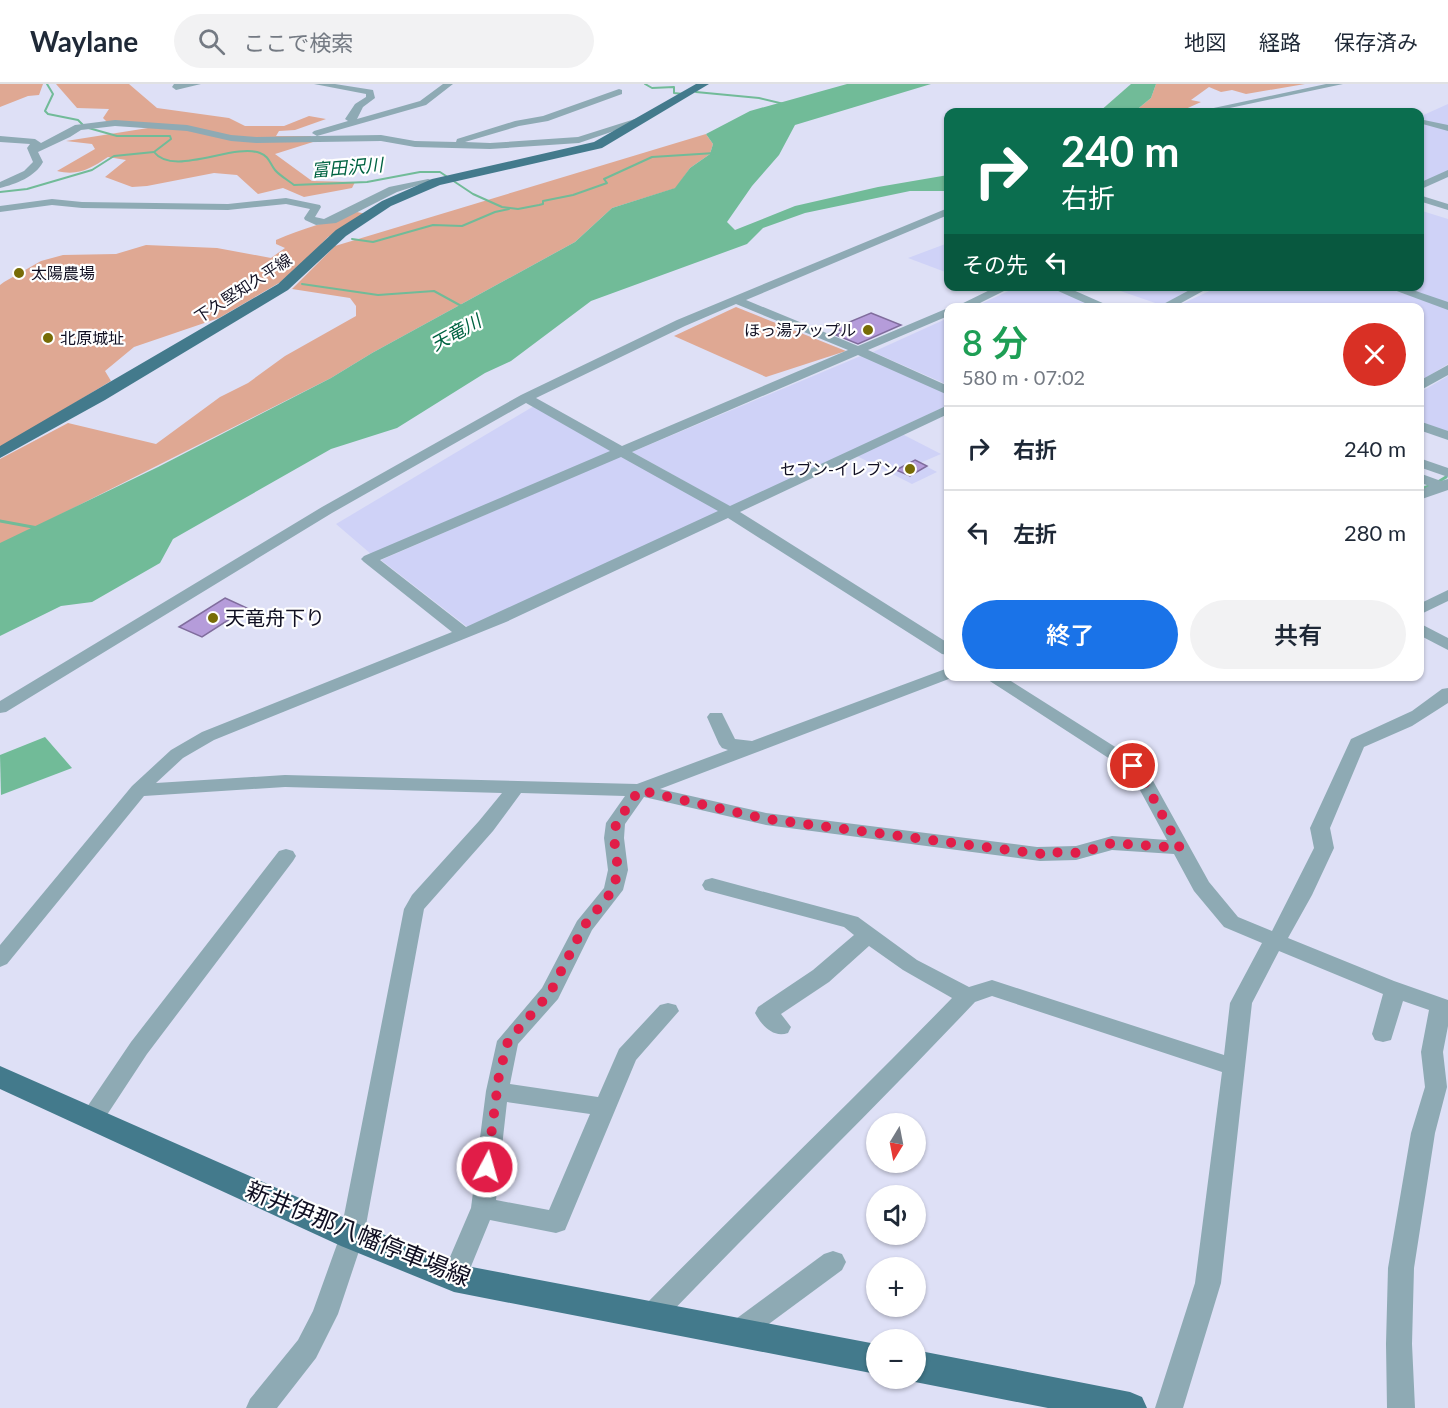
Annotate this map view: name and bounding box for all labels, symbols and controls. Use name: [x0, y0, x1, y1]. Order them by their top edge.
search box: [174, 14, 594, 68]
text: Waylane: [30, 24, 138, 58]
icon: search: [195, 25, 228, 58]
text: ここで検索: [243, 29, 353, 56]
text: 地図: [1184, 29, 1226, 54]
text: 経路: [1259, 29, 1301, 54]
text: 保存済み: [1334, 29, 1418, 54]
text: 240 m: [1061, 126, 1179, 176]
icon: right: [962, 132, 1040, 210]
water label: 富田沢川: [310, 153, 386, 181]
text: 右折: [1061, 181, 1115, 214]
icon: left: [1040, 246, 1073, 279]
street label: 下久堅知久平線: [191, 249, 295, 326]
text: その先: [962, 251, 1028, 278]
place label: 太陽農場: [31, 263, 95, 282]
marker: 太陽農場: [12, 266, 26, 280]
water label: 天竜川: [427, 308, 486, 355]
place label: ほっ湯アップル: [744, 320, 856, 339]
text: 8 分: [962, 320, 1028, 364]
marker: ほっ湯アップル: [861, 323, 875, 337]
button: close: [1343, 323, 1406, 386]
place label: 北原城址: [60, 328, 124, 347]
marker: 北原城址: [41, 331, 55, 345]
text: 580 m · 07:02: [962, 365, 1085, 389]
icon: right: [962, 432, 995, 465]
text: 240 m: [1344, 435, 1406, 462]
text: 右折: [1013, 436, 1057, 463]
place label: セブン-イレブン: [780, 459, 898, 478]
marker: セブン-イレブン: [903, 462, 917, 476]
icon: left: [962, 516, 995, 549]
text: 280 m: [1344, 519, 1406, 546]
text: 左折: [1013, 520, 1057, 547]
button: 終了: [962, 600, 1178, 669]
button: 共有: [1190, 600, 1406, 669]
place label: 天竜舟下り: [225, 605, 325, 629]
marker: 天竜舟下り: [206, 611, 220, 625]
pin: [1107, 740, 1158, 791]
icon: arrive: [1116, 749, 1149, 782]
north arrow: [866, 1113, 926, 1173]
map controls: [866, 1113, 926, 1389]
position arrow: [455, 1135, 519, 1199]
street label: 新井伊那八幡停車場線: [242, 1174, 475, 1291]
button: sound: [866, 1185, 926, 1245]
button: +: [866, 1257, 926, 1317]
button: −: [866, 1329, 926, 1389]

